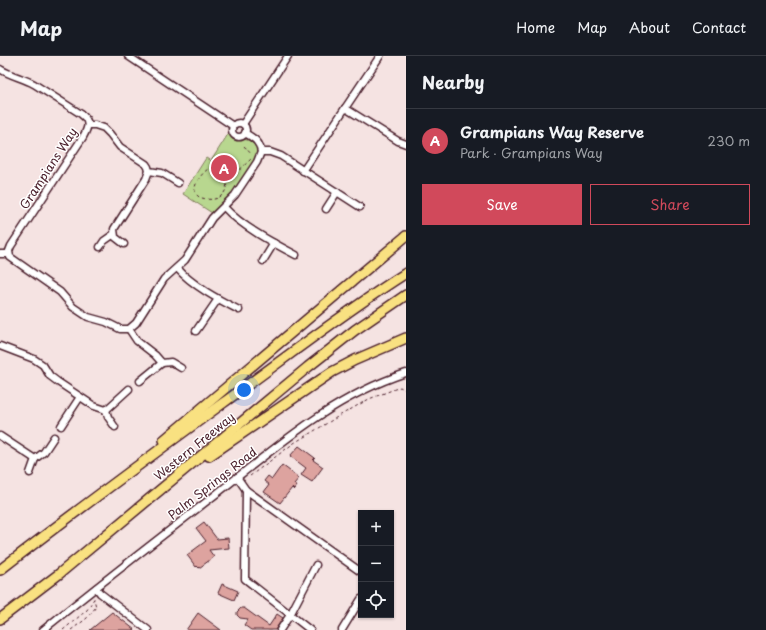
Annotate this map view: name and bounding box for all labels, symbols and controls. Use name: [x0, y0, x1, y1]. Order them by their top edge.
text: Map: [20, 14, 62, 42]
text: Home: [516, 17, 555, 38]
text: Map: [577, 17, 607, 38]
text: About: [629, 17, 670, 38]
text: Contact: [692, 17, 746, 38]
text: Nearby: [422, 69, 484, 95]
text: Grampians Way Reserve: [460, 120, 644, 143]
street label: Grampians Way: [15, 124, 81, 212]
text: A: [430, 131, 440, 150]
text: 230 m: [708, 131, 750, 150]
text: Park · Grampians Way: [460, 143, 603, 162]
pin: A: [211, 153, 237, 183]
button: Save: [422, 184, 582, 225]
button: Share: [590, 184, 750, 225]
your location: [234, 380, 254, 400]
street label: Western Freeway: [150, 408, 238, 484]
street label: Palm Springs Road: [164, 443, 260, 523]
map controls: [358, 510, 394, 618]
button: +: [358, 510, 394, 546]
button: −: [358, 546, 394, 582]
button: locate: [358, 582, 394, 618]

